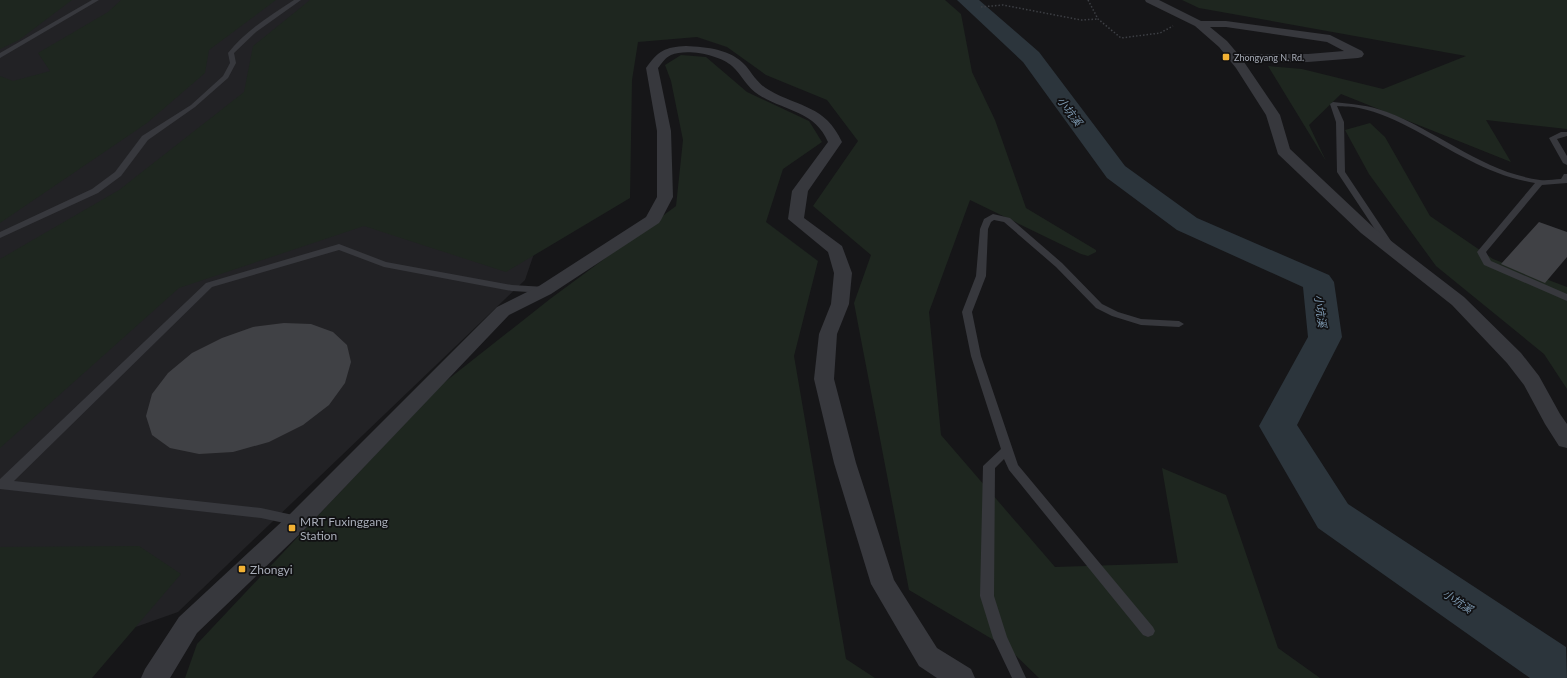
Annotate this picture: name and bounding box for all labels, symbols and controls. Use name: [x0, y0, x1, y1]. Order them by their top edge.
marker: Zhongyang N. Rd.: [1221, 52, 1231, 62]
place label: Zhongyang N. Rd.: [1234, 52, 1304, 63]
water label: 小坑溪: [1055, 94, 1086, 130]
water label: 小坑溪: [1313, 294, 1330, 330]
place label: MRT Fuxinggang Station: [300, 514, 388, 543]
marker: MRT Fuxinggang Station: [287, 523, 297, 533]
place label: Zhongyi: [250, 562, 293, 577]
marker: Zhongyi: [237, 564, 247, 574]
water label: 小坑溪: [1441, 586, 1477, 617]

